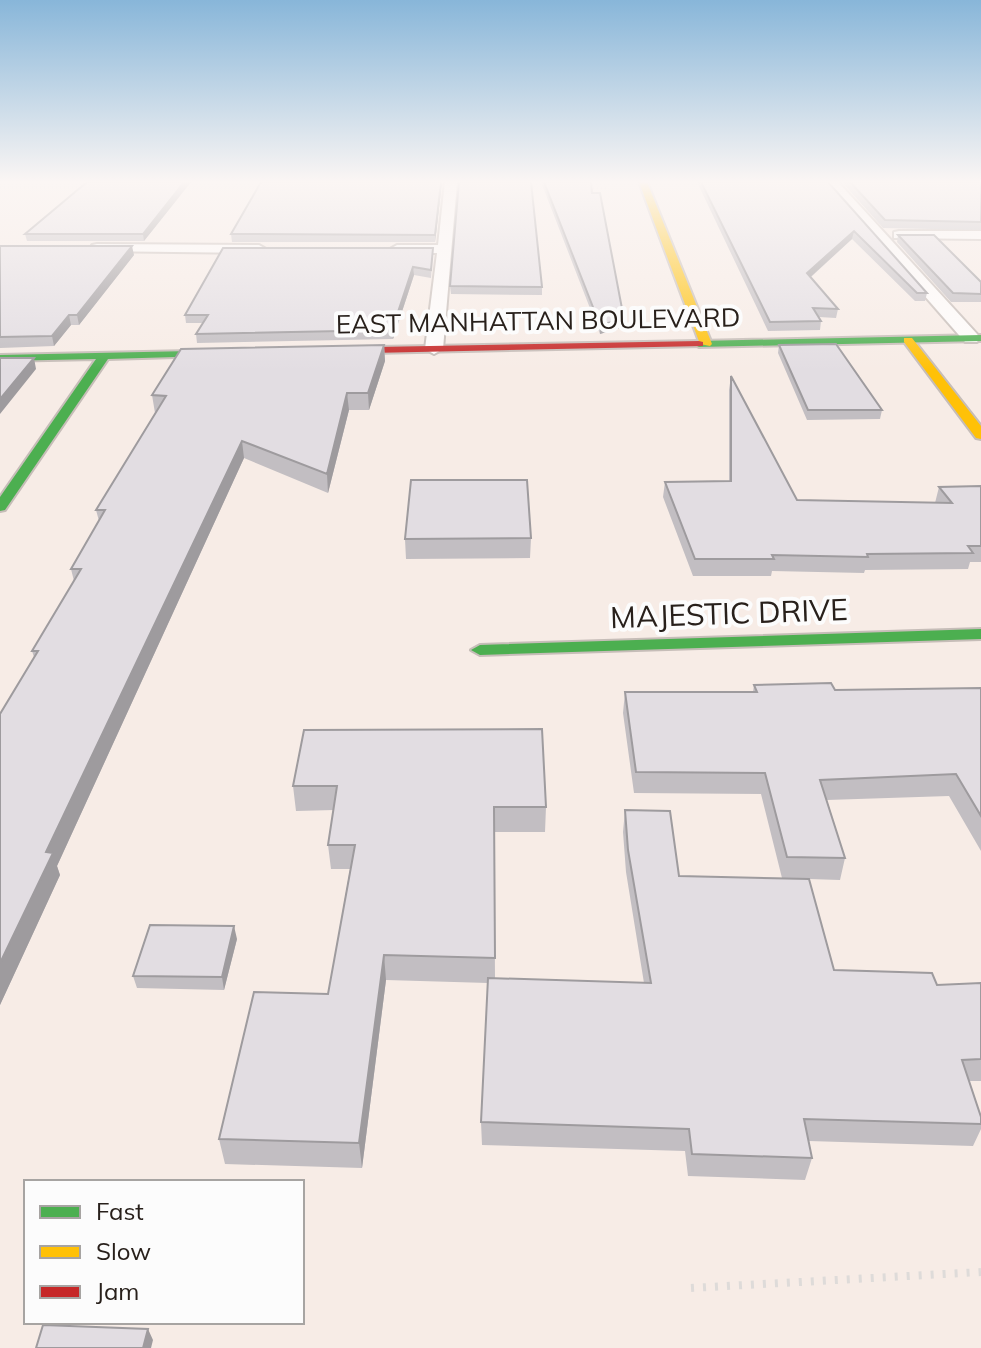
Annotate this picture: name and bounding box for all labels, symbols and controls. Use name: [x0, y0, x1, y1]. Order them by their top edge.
street label: EAST MANHATTAN BOULEVARD: [336, 300, 740, 341]
street label: MAJESTIC DRIVE: [610, 590, 848, 636]
legend: [24, 1180, 304, 1324]
text: Fast: [96, 1196, 144, 1226]
text: Slow: [96, 1236, 151, 1266]
text: Jam: [96, 1276, 139, 1306]

